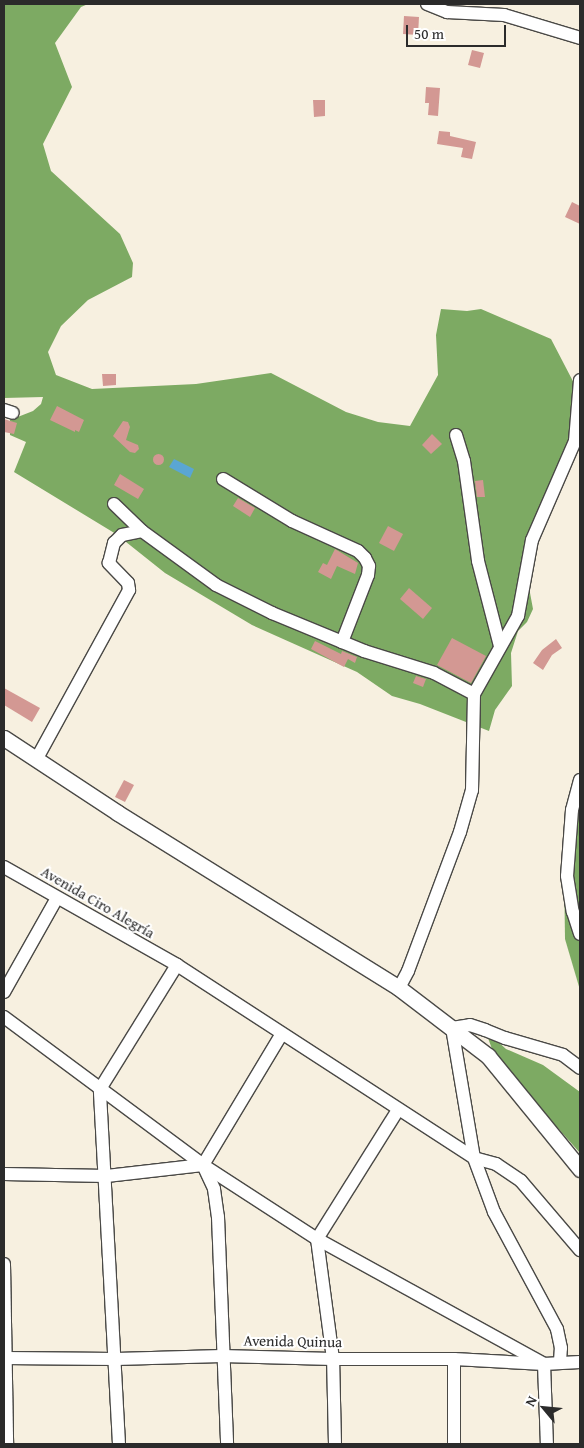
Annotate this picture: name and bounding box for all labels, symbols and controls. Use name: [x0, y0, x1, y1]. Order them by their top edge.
scale bar: [409, 15, 509, 47]
text: 50 m: [414, 23, 444, 44]
street label: Avenida Ciro Alegría: [38, 862, 158, 942]
street label: Avenida Quinua: [244, 1331, 342, 1351]
north arrow: [519, 1383, 569, 1433]
text: N: [520, 1392, 542, 1410]

